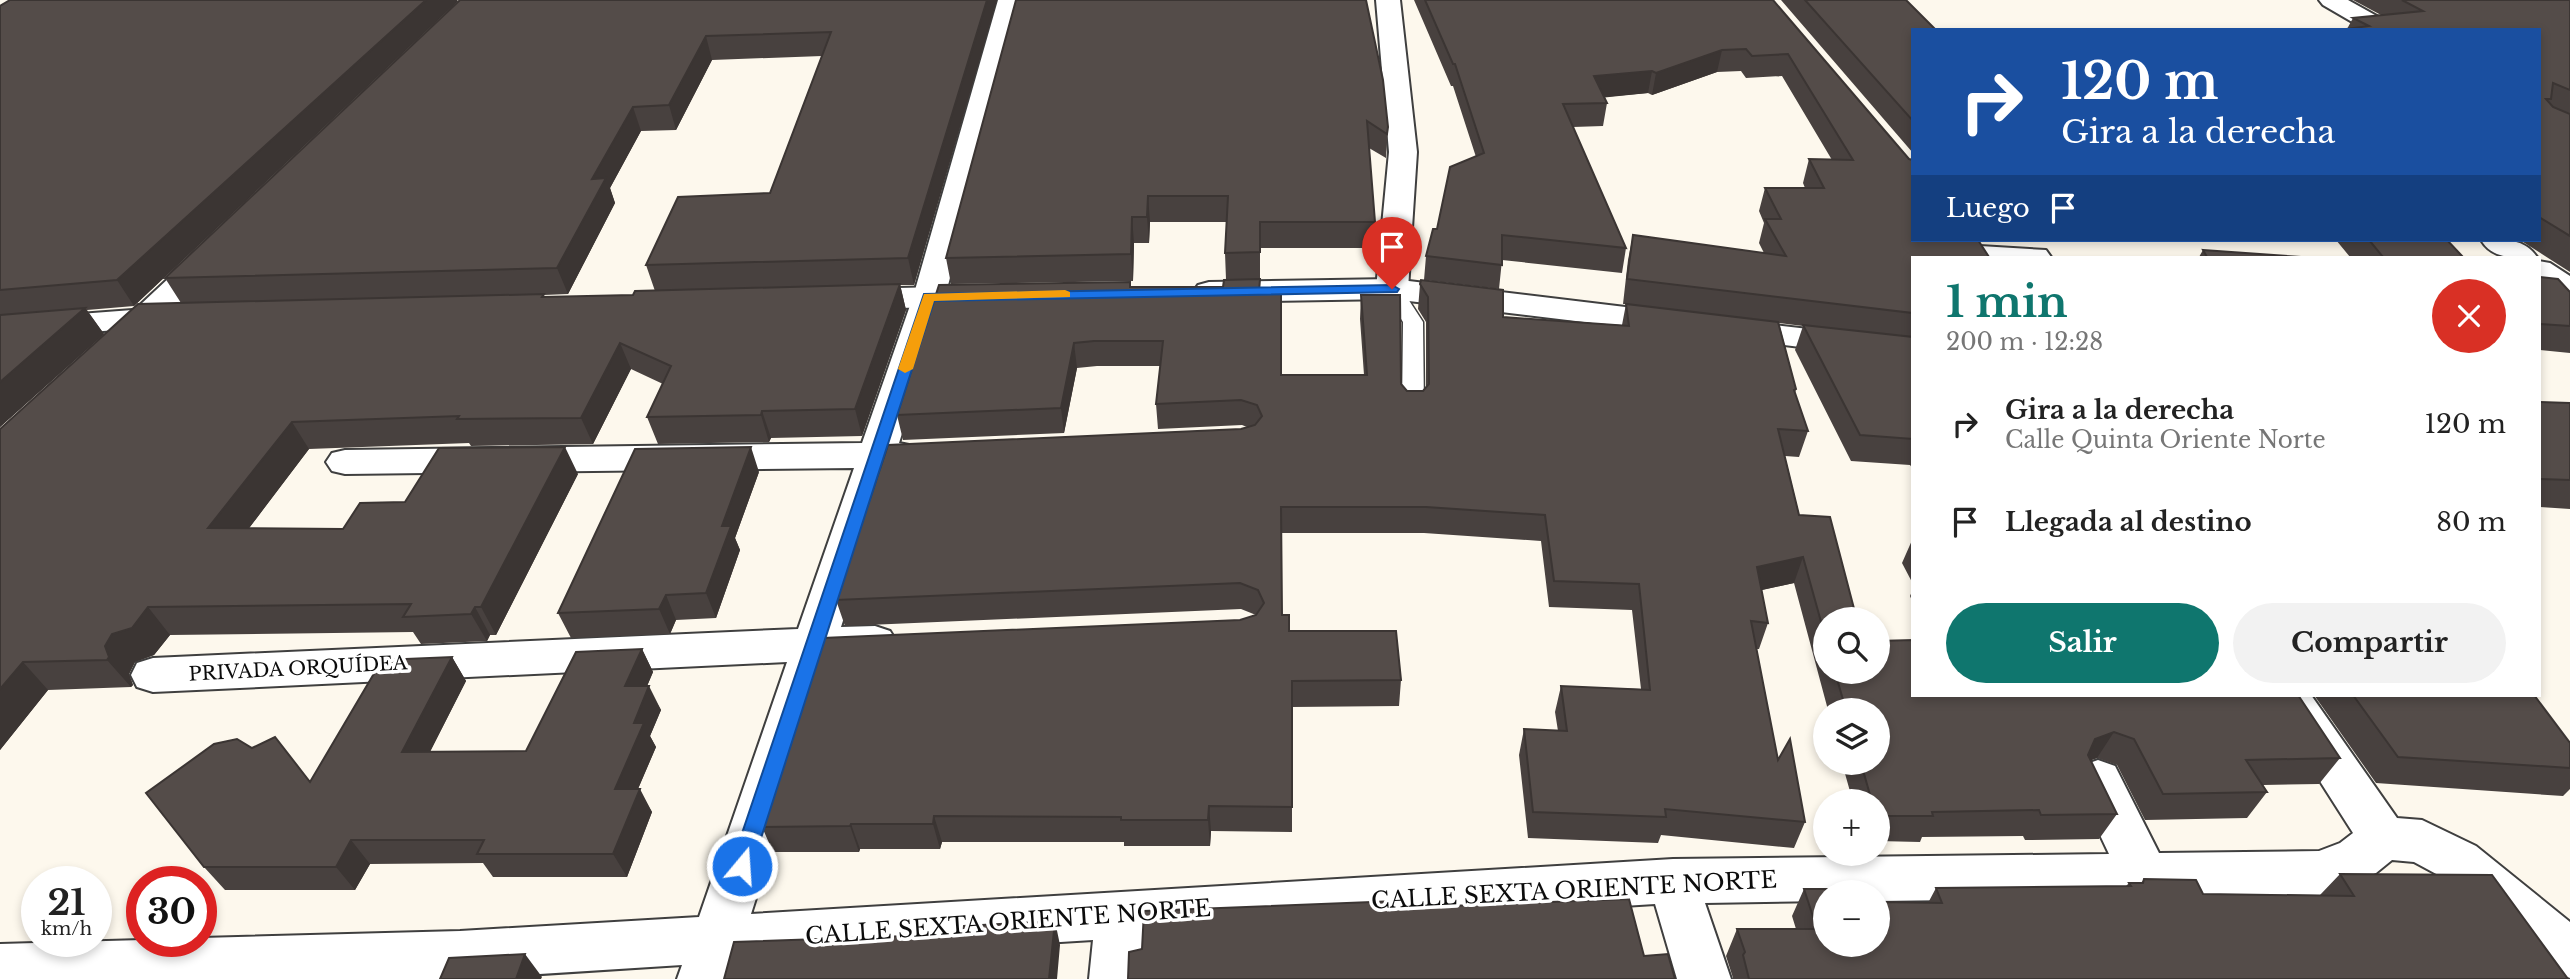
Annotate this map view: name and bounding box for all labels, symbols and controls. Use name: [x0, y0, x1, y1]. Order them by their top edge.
text: 120 m: [2061, 51, 2219, 112]
icon: right: [1946, 56, 2037, 147]
text: Gira a la derecha: [2061, 112, 2335, 152]
icon: arrive: [2044, 189, 2082, 227]
text: Luego: [1946, 192, 2030, 224]
pin: [1362, 217, 1422, 289]
icon: arrive: [1373, 228, 1411, 266]
text: 1 min: [1946, 276, 2068, 328]
button: close: [2432, 279, 2506, 353]
text: 200 m · 12:28: [1946, 328, 2103, 356]
text: Gira a la derecha: [2005, 394, 2234, 426]
icon: right: [1946, 405, 1984, 443]
text: 120 m: [2424, 408, 2506, 440]
text: Calle Quinta Oriente Norte: [2005, 426, 2326, 454]
icon: arrive: [1946, 503, 1984, 541]
text: Llegada al destino: [2005, 506, 2252, 538]
text: 80 m: [2436, 506, 2506, 538]
button: Salir: [1946, 603, 2219, 683]
button: Compartir: [2233, 603, 2506, 683]
map controls: [1813, 607, 1890, 957]
button: search: [1813, 607, 1890, 684]
street label: PRIVADA ORQUÍDEA: [188, 651, 408, 686]
button: layers: [1813, 698, 1890, 775]
button: +: [1813, 789, 1890, 866]
position arrow: [705, 829, 779, 903]
street label: CALLE SEXTA ORIENTE NORTE: [1370, 865, 1778, 915]
speed limit sign: 30: [126, 866, 217, 957]
button: −: [1813, 880, 1890, 957]
text: 21: [47, 881, 86, 924]
street label: CALLE SEXTA ORIENTE NORTE: [804, 894, 1212, 950]
text: km/h: [41, 918, 92, 940]

